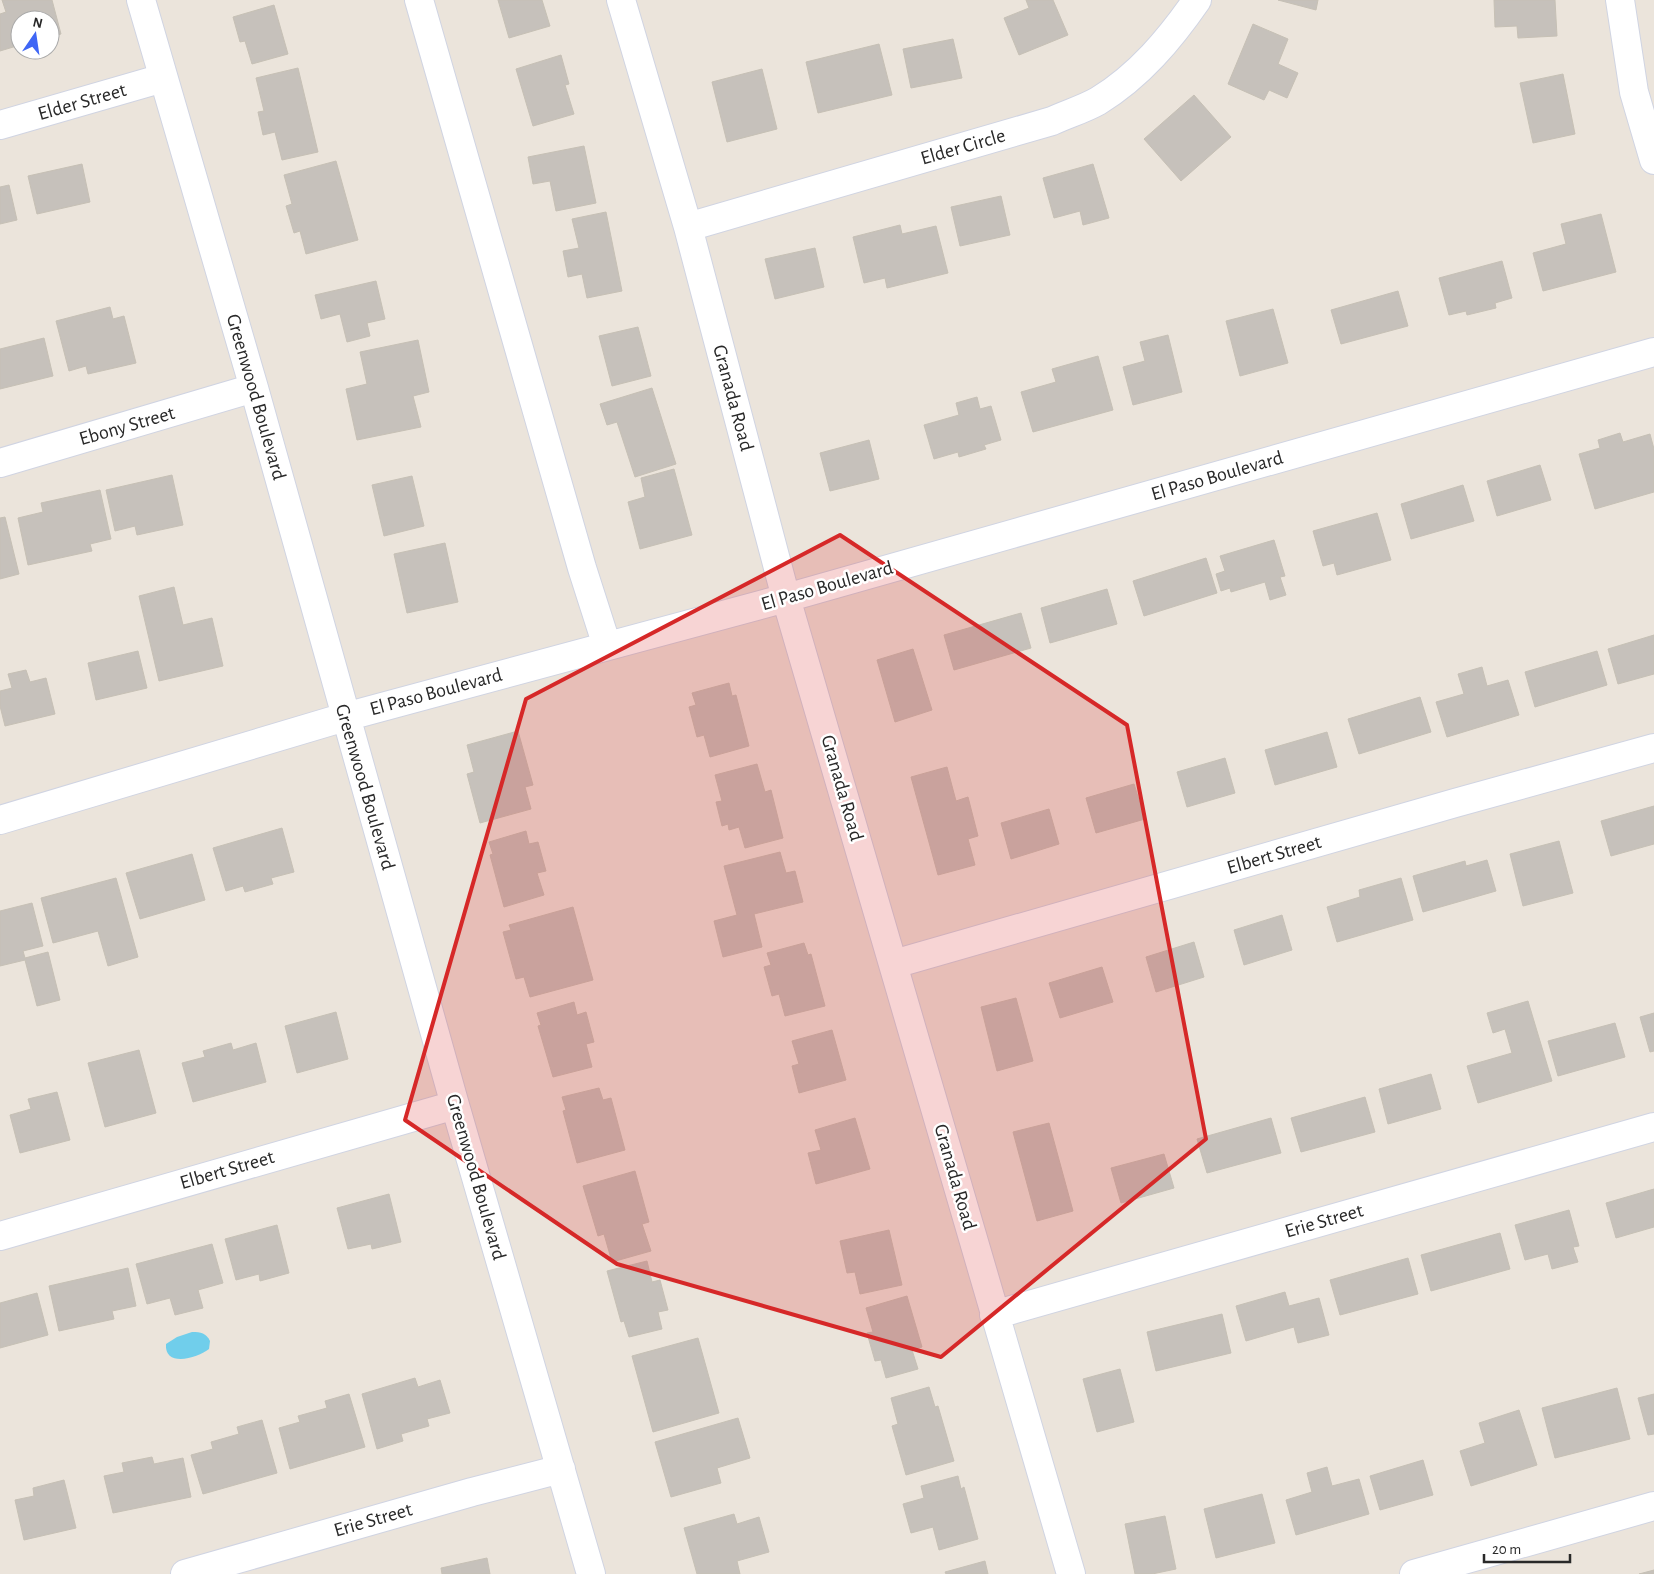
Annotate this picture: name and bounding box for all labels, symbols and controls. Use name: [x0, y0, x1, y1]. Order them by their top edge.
north arrow: [10, 10, 60, 60]
text: N: [31, 15, 44, 31]
street label: Elder Street: [36, 80, 129, 124]
street label: Elder Circle: [918, 125, 1008, 169]
street label: Greenwood Boulevard: [223, 312, 289, 482]
street label: Granada Road: [709, 343, 757, 453]
street label: Ebony Street: [77, 403, 178, 449]
street label: El Paso Boulevard: [1149, 448, 1285, 504]
street label: El Paso Boulevard: [759, 558, 895, 614]
street label: El Paso Boulevard: [368, 665, 504, 719]
street label: Greenwood Boulevard: [332, 702, 398, 872]
street label: Granada Road: [817, 733, 867, 843]
street label: Elbert Street: [1224, 832, 1324, 878]
street label: Greenwood Boulevard: [443, 1092, 509, 1262]
street label: Granada Road: [930, 1122, 980, 1232]
street label: Elbert Street: [177, 1147, 277, 1193]
street label: Erie Street: [1283, 1200, 1366, 1242]
street label: Erie Street: [332, 1499, 415, 1541]
scale bar: [1484, 1532, 1570, 1564]
text: 20 m: [1492, 1542, 1521, 1557]

